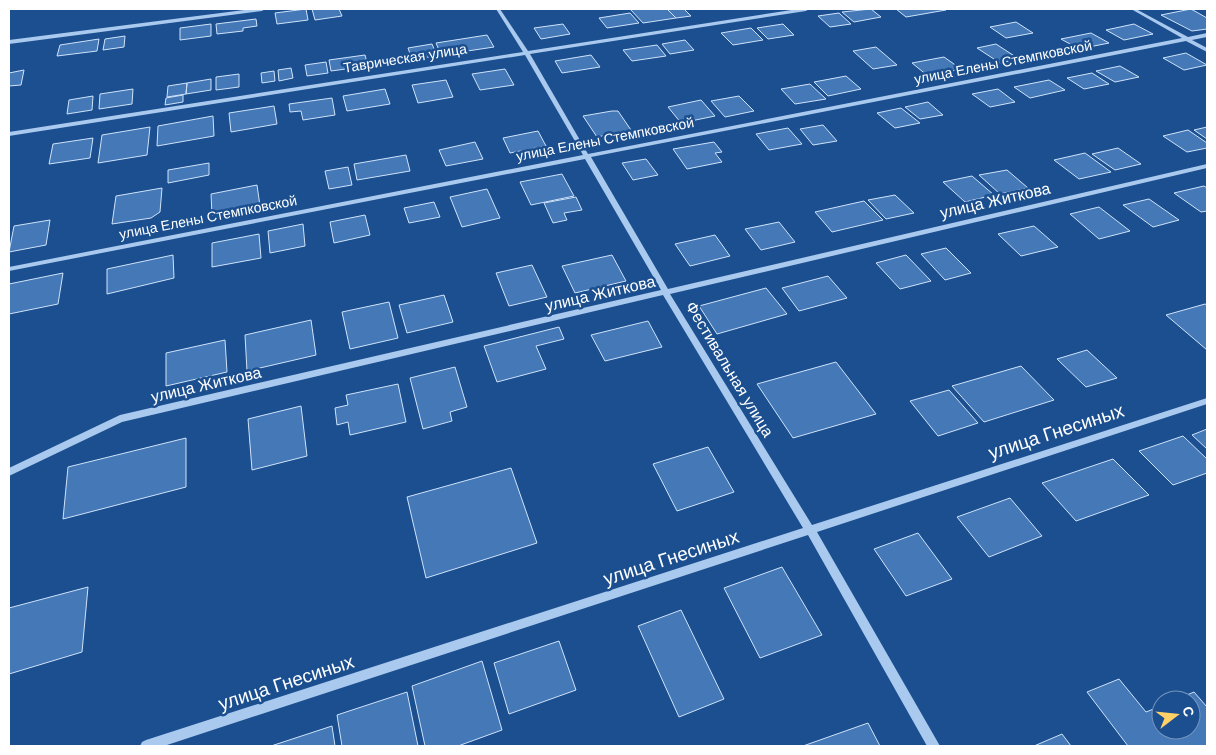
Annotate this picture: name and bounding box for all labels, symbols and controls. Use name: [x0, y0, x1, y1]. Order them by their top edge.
street label: улица Елены Стемпковской: [913, 36, 1093, 88]
street label: Таврическая улица: [342, 39, 468, 77]
street label: улица Елены Стемпковской: [515, 113, 695, 165]
street label: улица Житкова: [938, 178, 1052, 223]
street label: улица Елены Стемпковской: [118, 191, 298, 243]
street label: улица Житкова: [543, 271, 657, 316]
street label: Фестивальная улица: [681, 297, 779, 441]
street label: улица Житкова: [149, 362, 263, 407]
street label: улица Гнесиных: [985, 398, 1128, 465]
street label: улица Гнесиных: [600, 524, 743, 591]
street label: улица Гнесиных: [215, 649, 358, 716]
north arrow: [1151, 690, 1201, 740]
text: С: [1178, 704, 1199, 719]

